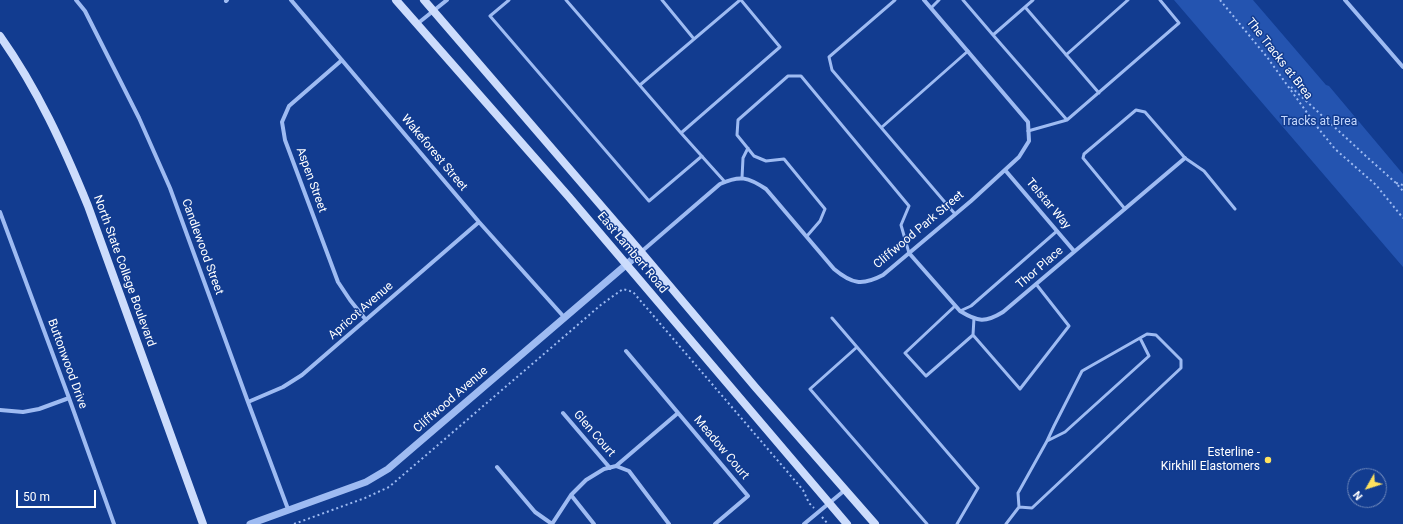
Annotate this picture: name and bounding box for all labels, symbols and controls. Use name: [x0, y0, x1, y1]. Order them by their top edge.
street label: The Tracks at Brea: [1243, 15, 1315, 103]
street label: Wakeforest Street: [398, 112, 470, 194]
park label: Tracks at Brea: [1281, 115, 1357, 129]
street label: Aspen Street: [293, 145, 329, 215]
street label: Telstar Way: [1023, 176, 1073, 232]
street label: Cliffwood Park Street: [871, 188, 967, 272]
street label: North State College Boulevard: [90, 193, 158, 349]
street label: Candlewood Street: [178, 197, 226, 297]
street label: East Lambert Road: [594, 209, 670, 297]
street label: Thor Place: [1014, 244, 1066, 292]
street label: Apricot Avenue: [326, 279, 396, 343]
street label: Buttonwood Drive: [44, 317, 90, 411]
street label: Cliffwood Avenue: [411, 364, 491, 436]
street label: Glen Court: [570, 408, 618, 460]
street label: Meadow Court: [690, 413, 752, 483]
place label: Esterline - Kirkhill Elastomers: [1161, 446, 1260, 474]
marker: Esterline - Kirkhill Elastomers: [1263, 455, 1273, 465]
north arrow: [1347, 468, 1387, 508]
scale bar: [18, 482, 98, 508]
text: N: [1351, 488, 1366, 502]
text: 50 m: [23, 490, 50, 504]

